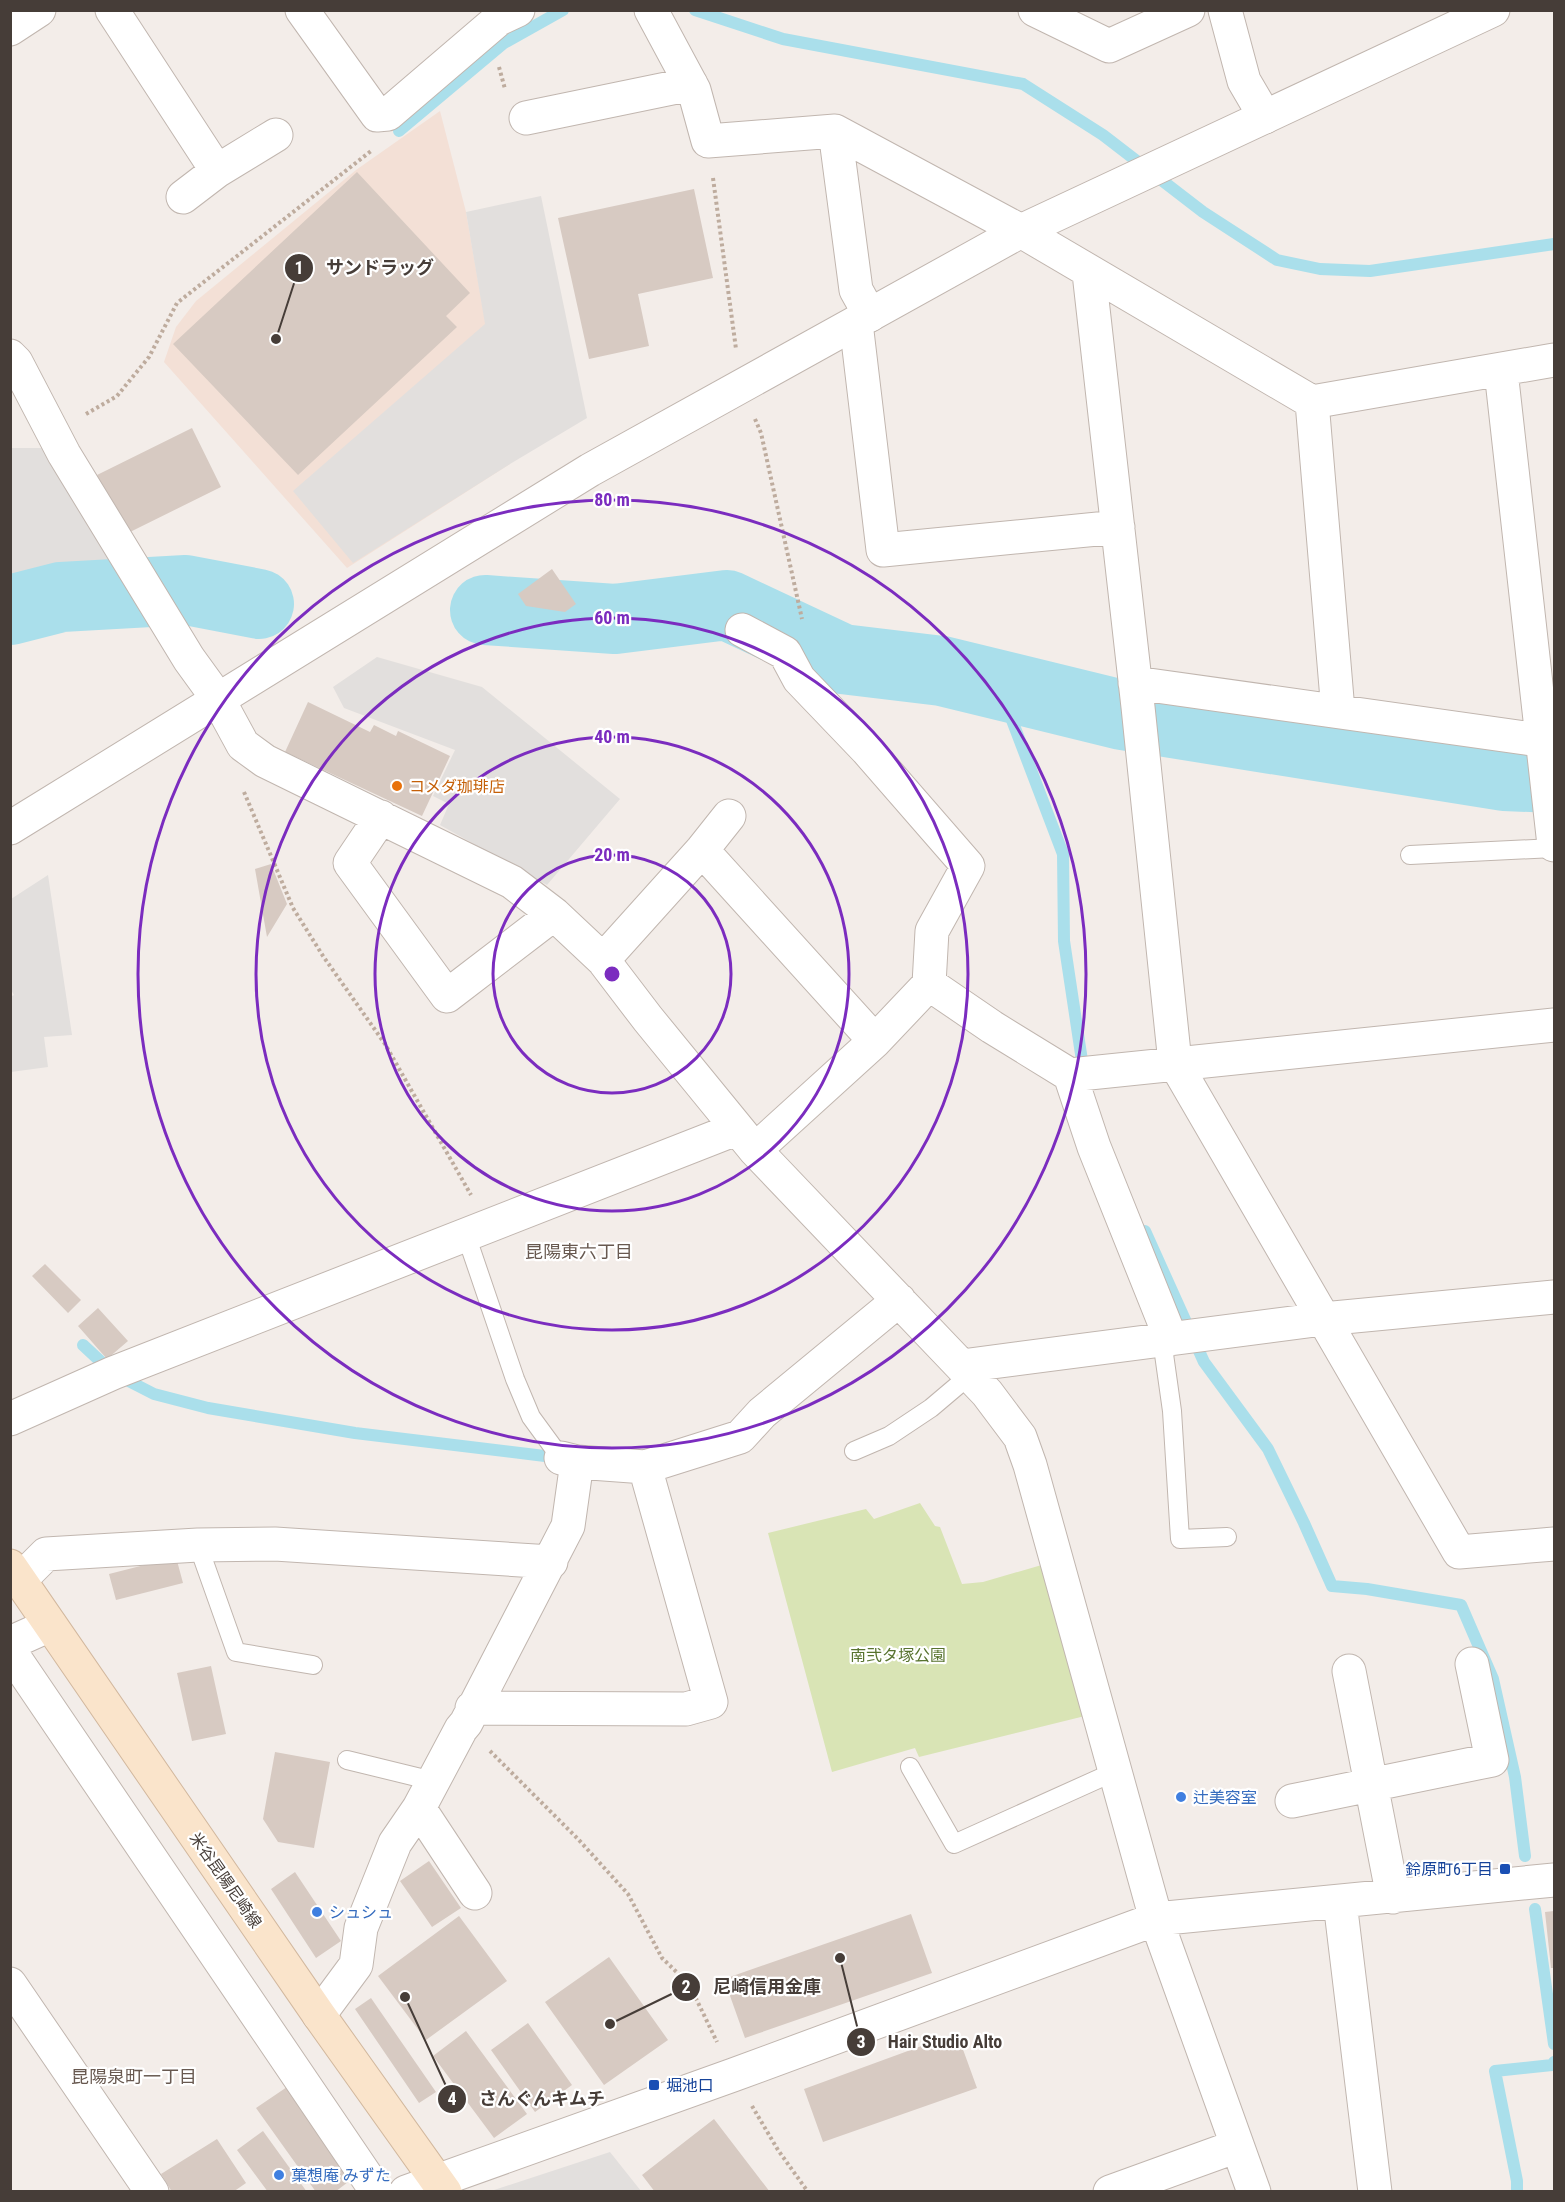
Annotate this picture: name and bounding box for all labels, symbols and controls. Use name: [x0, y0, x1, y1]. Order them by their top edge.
callout: サンドラッグ: [284, 250, 446, 286]
text: 1: [294, 257, 304, 278]
text: サンドラッグ: [326, 257, 434, 278]
text: 80 m: [594, 489, 630, 510]
text: 60 m: [594, 607, 630, 628]
text: 40 m: [594, 726, 630, 747]
place label: コメダ珈琲店: [409, 777, 505, 796]
marker: コメダ珈琲店: [390, 779, 404, 793]
text: 20 m: [594, 844, 630, 865]
centre of rings: [602, 964, 622, 984]
district label: 昆陽東六丁目: [525, 1241, 633, 1262]
park label: 南弐タ塚公園: [850, 1646, 946, 1665]
place label: 辻美容室: [1193, 1788, 1257, 1807]
marker: 辻美容室: [1174, 1790, 1188, 1804]
street label: 米谷昆陽尼崎線: [186, 1829, 265, 1932]
place label: 鈴原町6丁目: [1405, 1860, 1493, 1879]
marker: 鈴原町6丁目: [1498, 1862, 1512, 1876]
place label: シュシュ: [329, 1903, 393, 1922]
marker: シュシュ: [310, 1905, 324, 1919]
callout: 尼崎信用金庫: [671, 1969, 833, 2005]
text: 2: [681, 1976, 691, 1997]
text: 尼崎信用金庫: [713, 1976, 821, 1997]
callout: Hair Studio Alto: [846, 2024, 1014, 2060]
text: 3: [856, 2031, 866, 2052]
text: Hair Studio Alto: [888, 2031, 1002, 2052]
district label: 昆陽泉町一丁目: [71, 2066, 197, 2087]
place label: 堀池口: [666, 2076, 714, 2095]
marker: 堀池口: [647, 2078, 661, 2092]
callout: さんぐんキムチ: [437, 2081, 617, 2117]
text: 4: [447, 2088, 457, 2109]
text: さんぐんキムチ: [479, 2088, 605, 2109]
place label: 菓想庵 みずた: [291, 2166, 391, 2185]
marker: 菓想庵 みずた: [272, 2168, 286, 2182]

